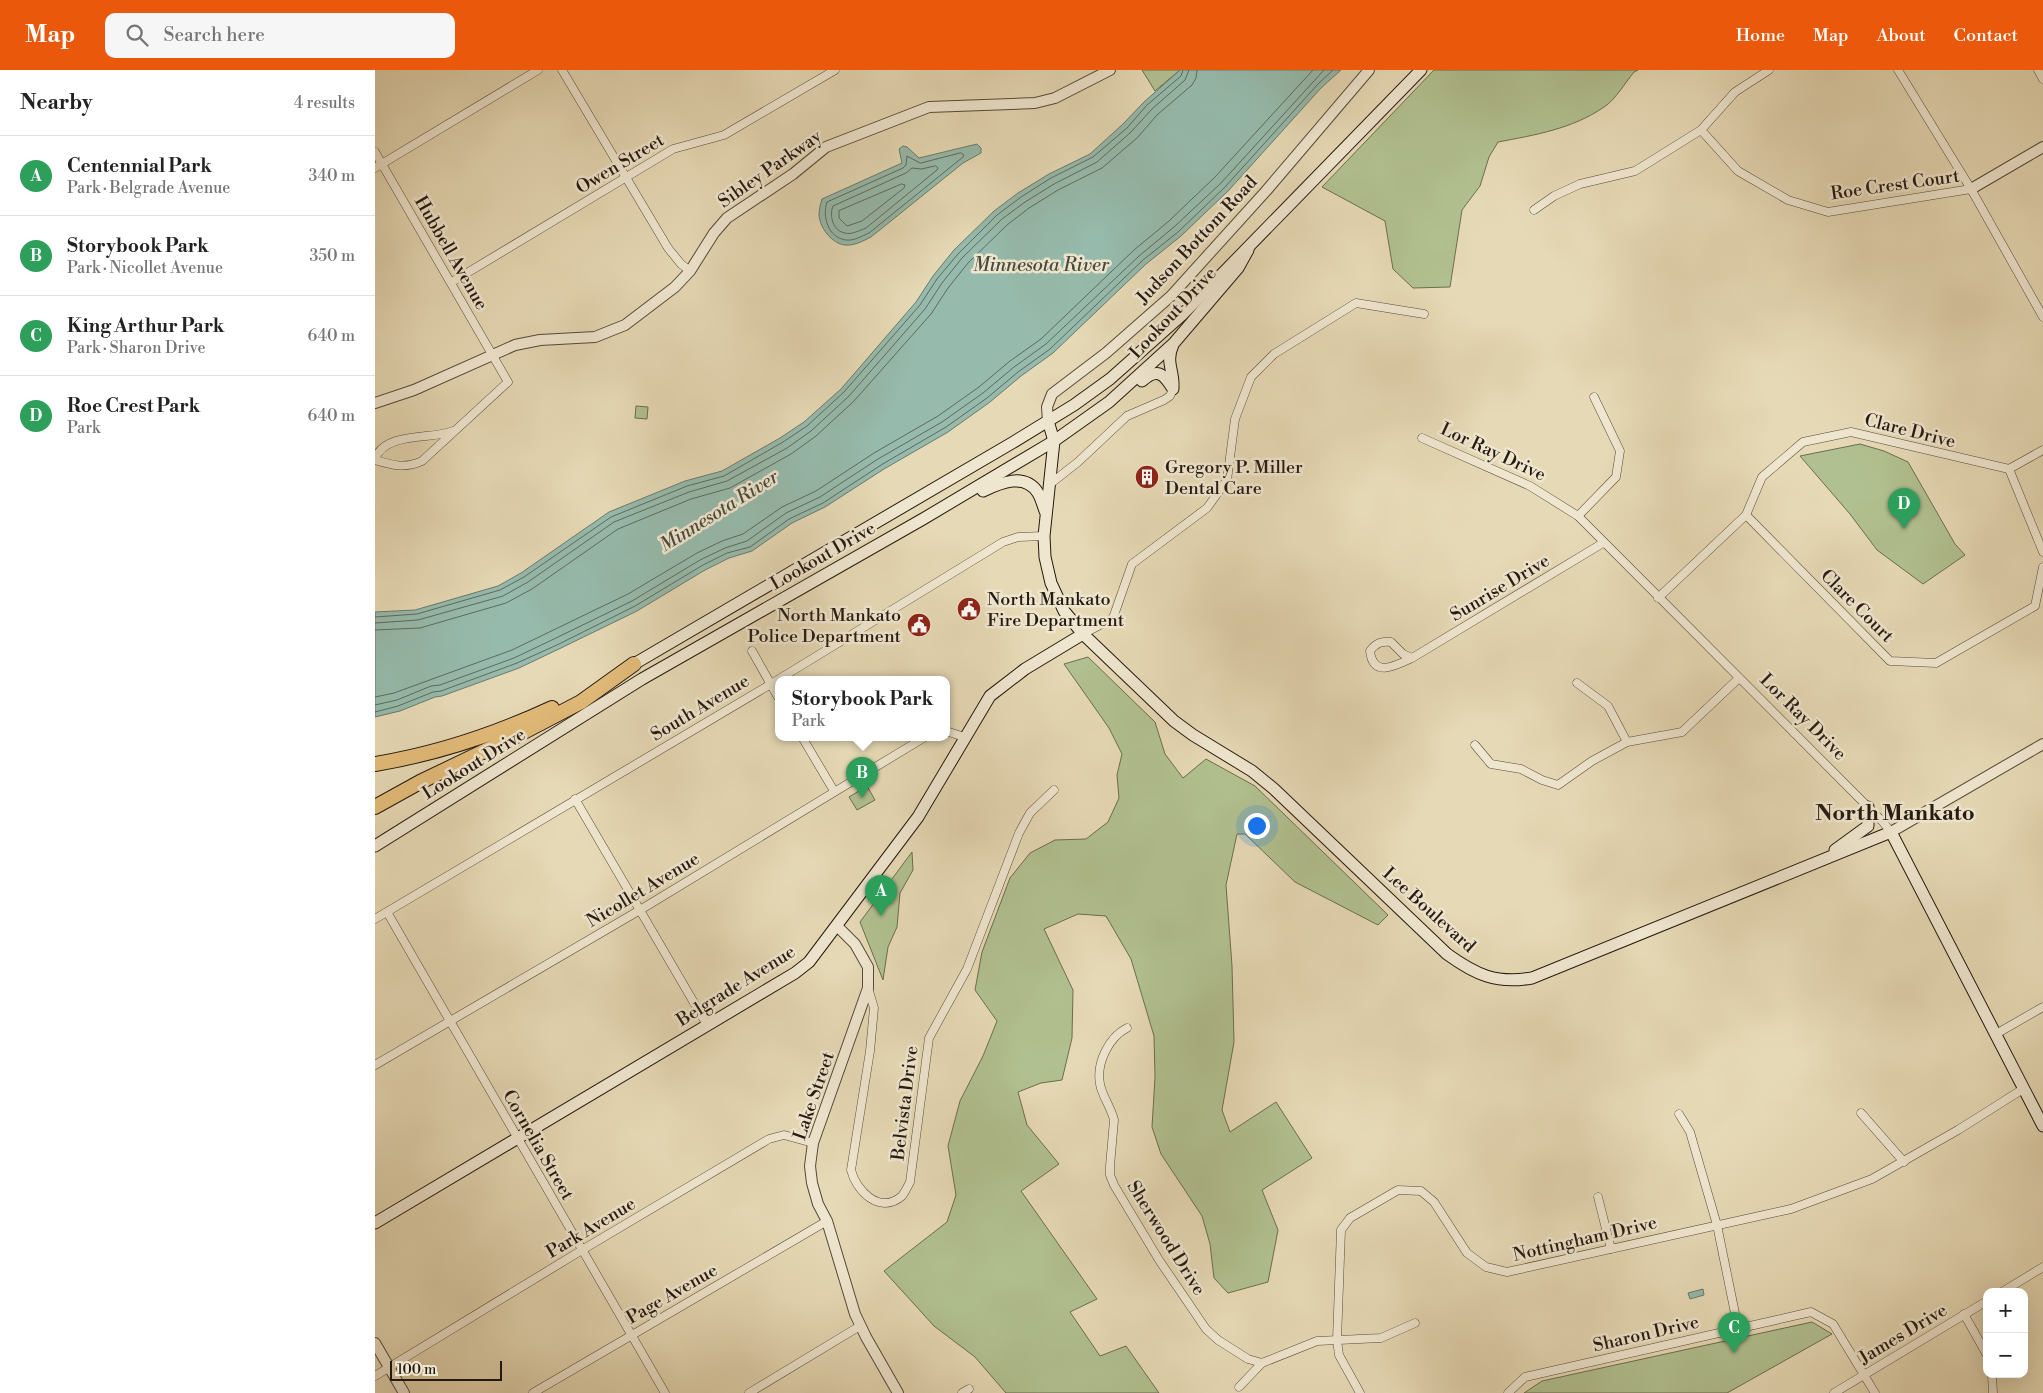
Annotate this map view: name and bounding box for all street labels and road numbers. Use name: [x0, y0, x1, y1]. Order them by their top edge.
street label: Sibley Parkway: [714, 125, 826, 213]
street label: Owen Street: [572, 128, 669, 199]
street label: Roe Crest Court: [1829, 164, 1961, 205]
street label: Judson Bottom Road: [1131, 170, 1263, 310]
street label: Hubbell Avenue: [409, 192, 493, 314]
street label: Lookout Drive: [1124, 262, 1222, 364]
street label: Clare Drive: [1862, 409, 1958, 453]
street label: Lor Ray Drive: [1437, 418, 1549, 486]
street label: Lookout Drive: [766, 517, 880, 595]
street label: Sunrise Drive: [1446, 549, 1554, 627]
street label: Clare Court: [1815, 564, 1899, 648]
street label: Lor Ray Drive: [1755, 669, 1851, 765]
street label: South Avenue: [646, 670, 754, 746]
street label: Lookout Drive: [418, 723, 530, 805]
street label: Nicollet Avenue: [582, 847, 704, 933]
street label: Lee Boulevard: [1378, 862, 1481, 958]
street label: Belgrade Avenue: [671, 940, 800, 1032]
street label: Belvista Drive: [886, 1044, 923, 1163]
street label: Lake Street: [788, 1048, 840, 1143]
street label: Cornelia Street: [497, 1086, 579, 1205]
street label: Sherwood Drive: [1122, 1176, 1210, 1300]
street label: Park Avenue: [542, 1192, 640, 1264]
street label: Nottingham Drive: [1511, 1211, 1659, 1267]
street label: Page Avenue: [622, 1259, 722, 1329]
street label: James Drive: [1854, 1299, 1951, 1370]
street label: Sharon Drive: [1591, 1311, 1701, 1357]

